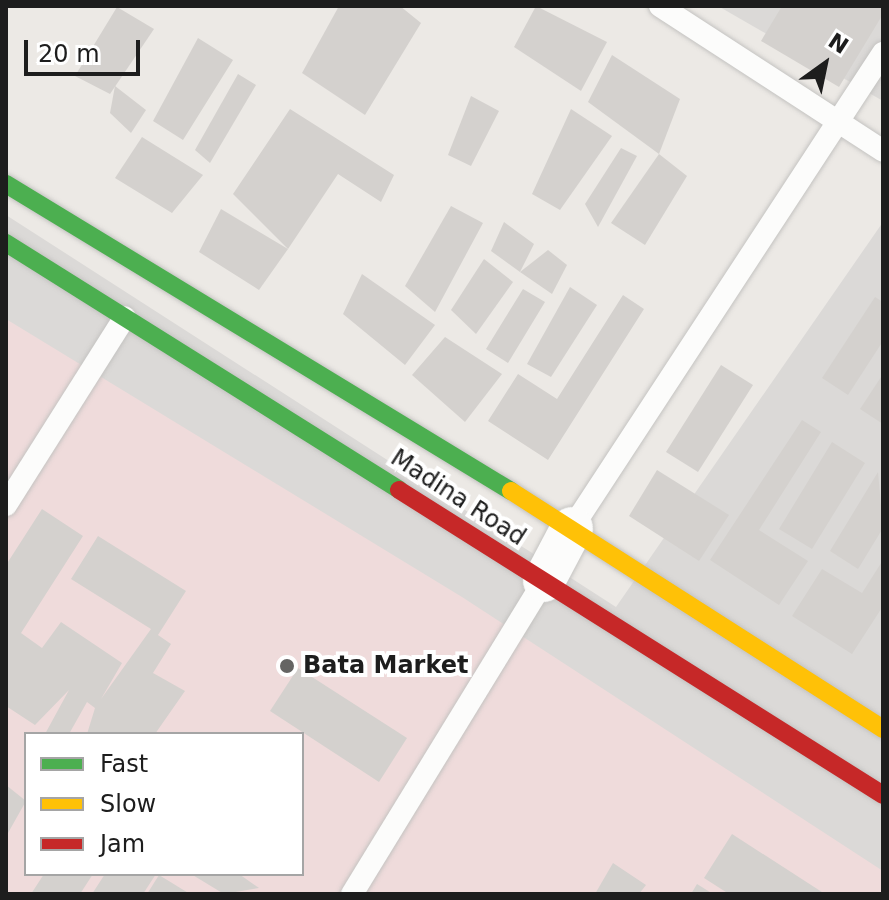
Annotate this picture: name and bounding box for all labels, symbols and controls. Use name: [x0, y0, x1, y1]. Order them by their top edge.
scale bar: [28, 24, 144, 74]
north arrow: [785, 24, 865, 104]
text: N: [824, 28, 853, 59]
text: 20 m: [38, 40, 100, 68]
street label: Madina Road: [385, 444, 531, 552]
place label: Bata Market: [303, 652, 468, 680]
marker: Bata Market: [278, 657, 296, 675]
legend: [24, 732, 304, 876]
text: Fast: [100, 750, 148, 778]
text: Slow: [100, 790, 156, 818]
text: Jam: [100, 830, 145, 858]

